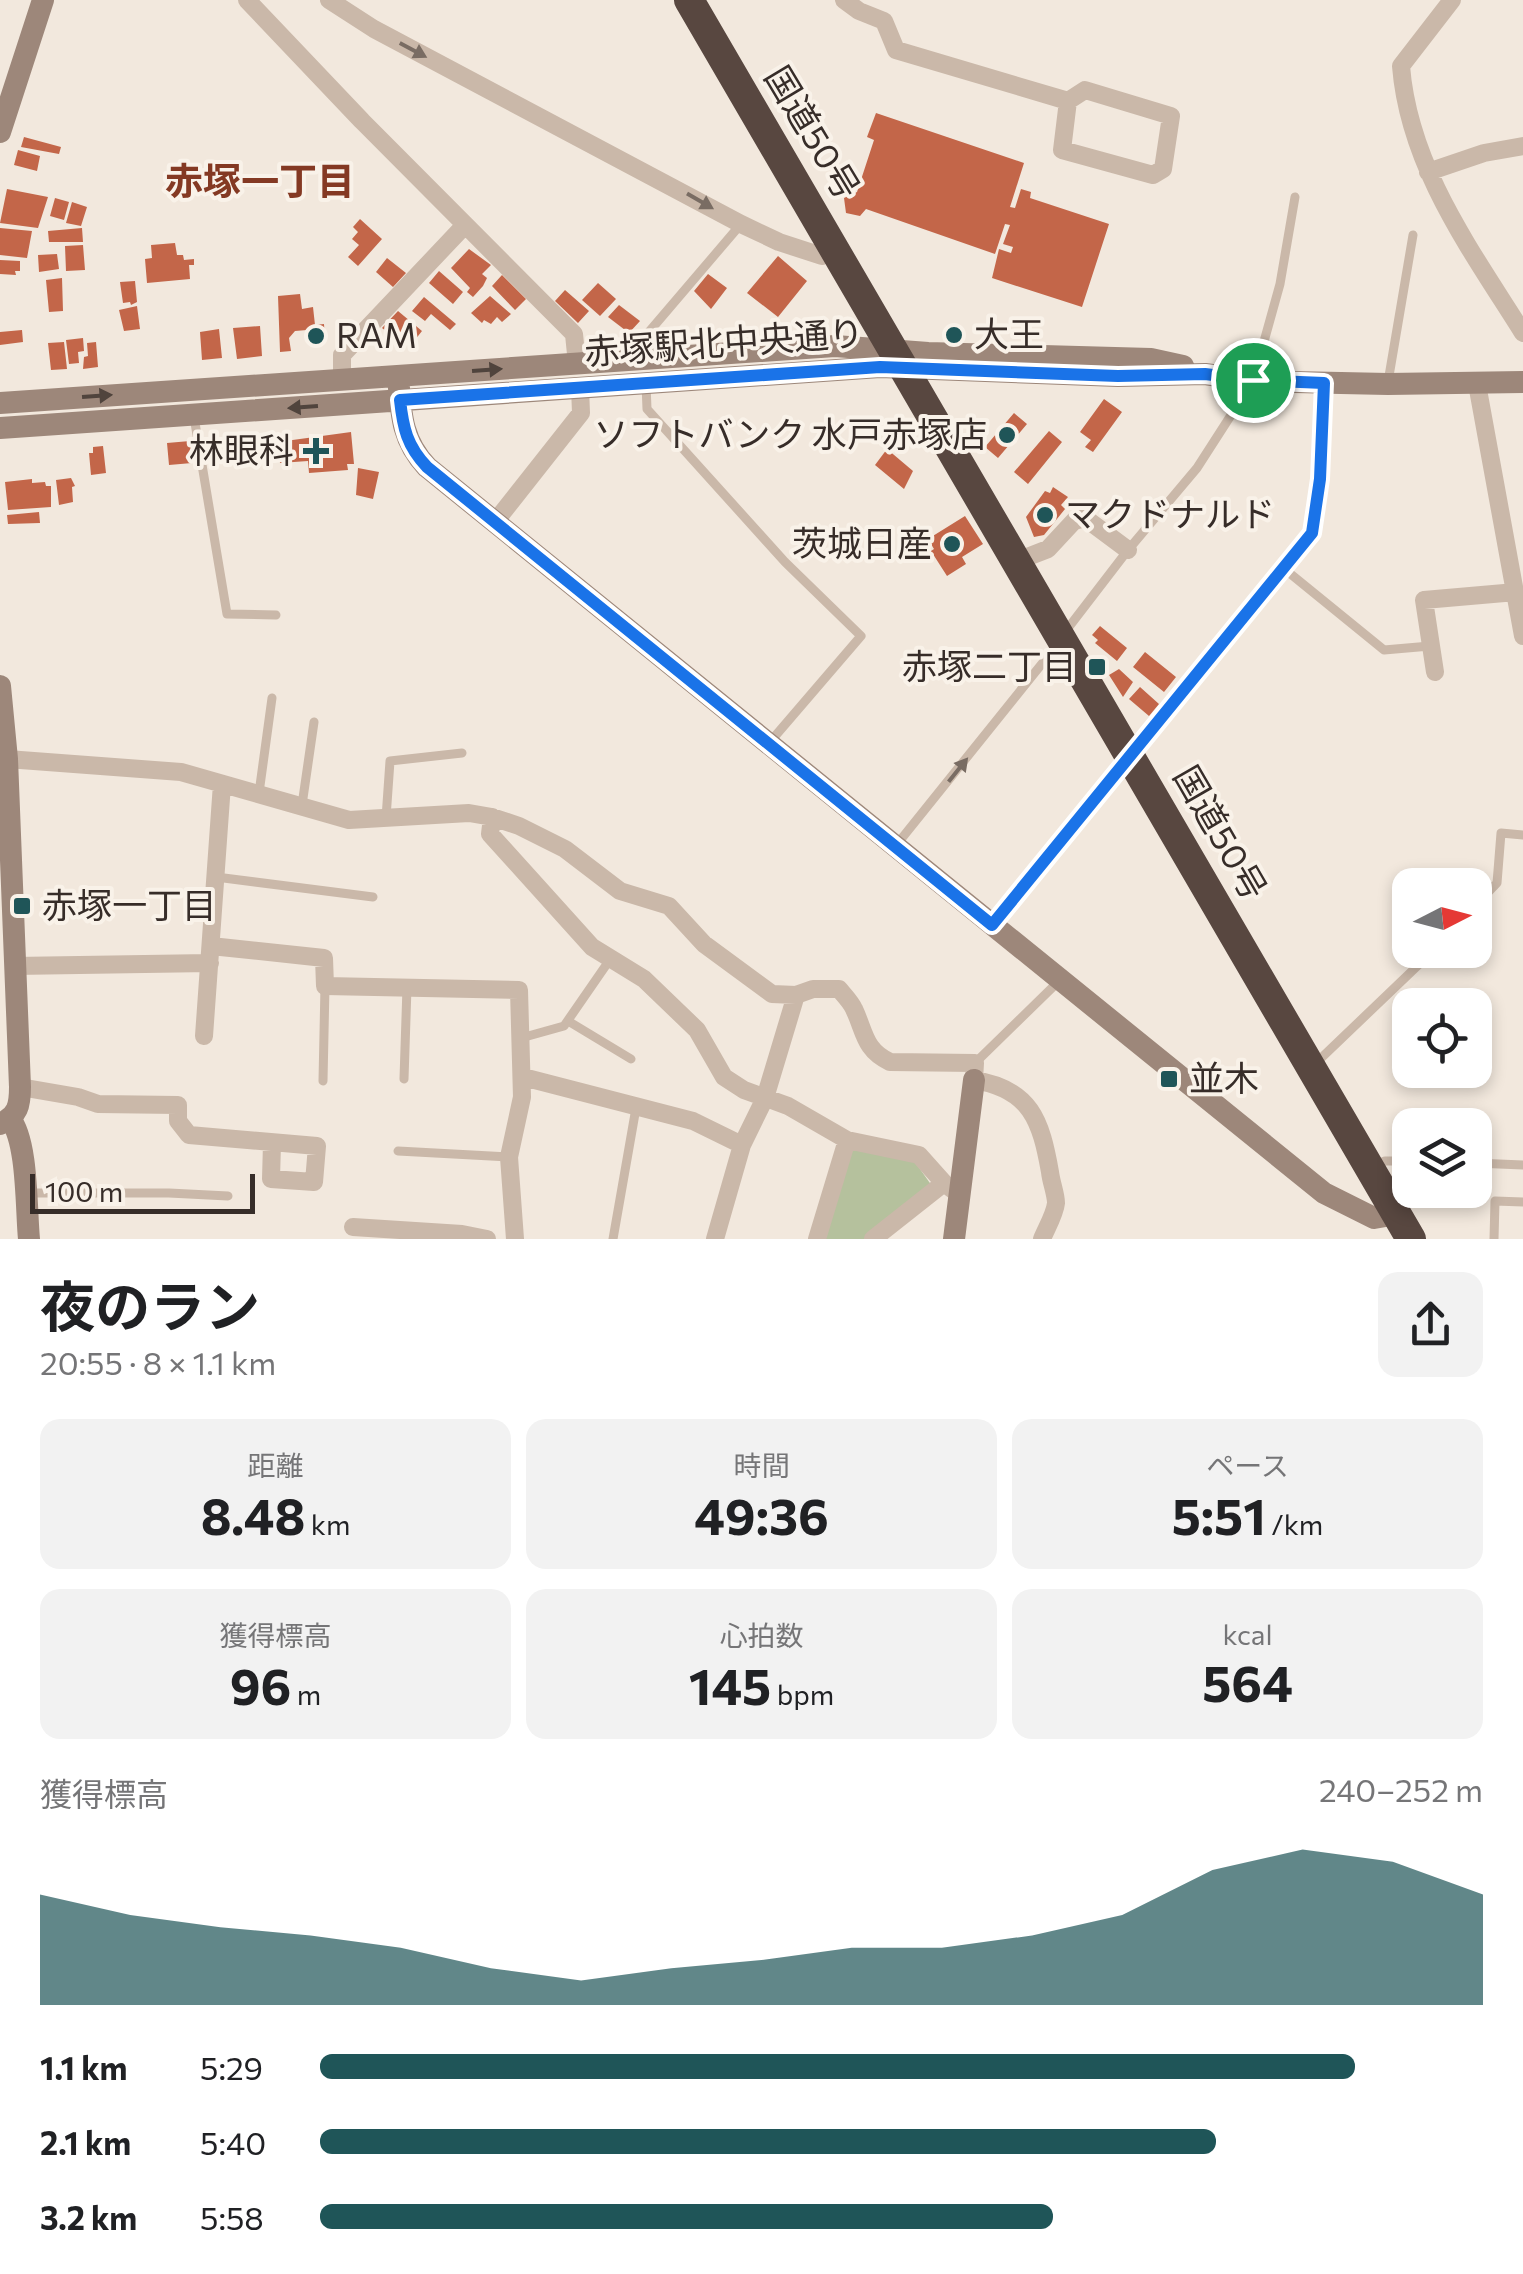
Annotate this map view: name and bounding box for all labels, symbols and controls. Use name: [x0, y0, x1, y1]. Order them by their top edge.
one-way arrow: [399, 41, 428, 58]
street label: 国道50号: [758, 57, 871, 206]
district label: 赤塚一丁目: [165, 156, 355, 203]
one-way arrow: [686, 193, 715, 210]
street label: 赤塚駅北中央通り: [583, 309, 865, 372]
place label: 大王: [974, 311, 1044, 354]
place label: RAM: [336, 312, 417, 355]
marker: 大王: [943, 324, 965, 346]
marker: RAM: [305, 325, 327, 347]
pin: [1211, 338, 1296, 423]
icon: arrive: [1226, 353, 1281, 408]
one-way arrow: [472, 362, 504, 378]
one-way arrow: [82, 388, 114, 404]
one-way arrow: [286, 399, 318, 415]
place label: ソフトバンク 水戸赤塚店: [594, 411, 987, 454]
marker: ソフトバンク 水戸赤塚店: [996, 424, 1018, 446]
place label: 林眼科: [189, 427, 294, 470]
marker: 林眼科: [303, 438, 329, 464]
place label: マクドナルド: [1065, 491, 1275, 534]
marker: マクドナルド: [1034, 504, 1056, 526]
place label: 茨城日産: [792, 520, 932, 563]
marker: 茨城日産: [941, 533, 963, 555]
place label: 赤塚二丁目: [902, 643, 1077, 686]
marker: 赤塚二丁目: [1086, 656, 1108, 678]
one-way arrow: [947, 757, 968, 783]
street label: 国道50号: [1167, 757, 1278, 907]
north arrow: [1392, 868, 1492, 968]
map controls: [1392, 868, 1492, 1208]
place label: 赤塚一丁目: [42, 882, 217, 925]
marker: 赤塚一丁目: [11, 895, 33, 917]
button: locate: [1392, 988, 1492, 1088]
place label: 並木: [1189, 1055, 1259, 1098]
marker: 並木: [1158, 1068, 1180, 1090]
button: layers: [1392, 1108, 1492, 1208]
scale bar: [30, 1169, 255, 1214]
text: 100 m: [45, 1174, 123, 1208]
text: 夜のラン: [40, 1271, 260, 1338]
button: share: [1378, 1272, 1483, 1377]
text: 20:55 · 8 × 1.1 km: [40, 1342, 276, 1382]
text: 距離: [247, 1448, 304, 1482]
text: 時間: [733, 1448, 790, 1482]
text: ペース: [1206, 1448, 1289, 1482]
text: 8.48: [201, 1484, 305, 1545]
text: 49:36: [694, 1484, 829, 1545]
text: 5:51: [1172, 1484, 1266, 1545]
text: km: [305, 1507, 350, 1541]
text: /km: [1266, 1507, 1323, 1541]
text: kcal: [1222, 1617, 1273, 1651]
text: 獲得標高: [219, 1618, 332, 1652]
text: 心拍数: [719, 1618, 804, 1652]
text: 564: [1202, 1651, 1293, 1712]
text: 96: [230, 1654, 291, 1715]
text: 145: [689, 1654, 771, 1715]
text: m: [291, 1677, 321, 1711]
text: bpm: [771, 1677, 834, 1711]
text: 240–252 m: [1319, 1769, 1483, 1809]
text: 獲得標高: [40, 1773, 168, 1813]
text: 1.1 km: [40, 2047, 127, 2087]
text: 5:29: [200, 2047, 263, 2087]
text: 2.1 km: [40, 2122, 131, 2162]
text: 5:40: [200, 2122, 266, 2162]
text: 3.2 km: [40, 2197, 137, 2237]
text: 5:58: [200, 2197, 264, 2237]

